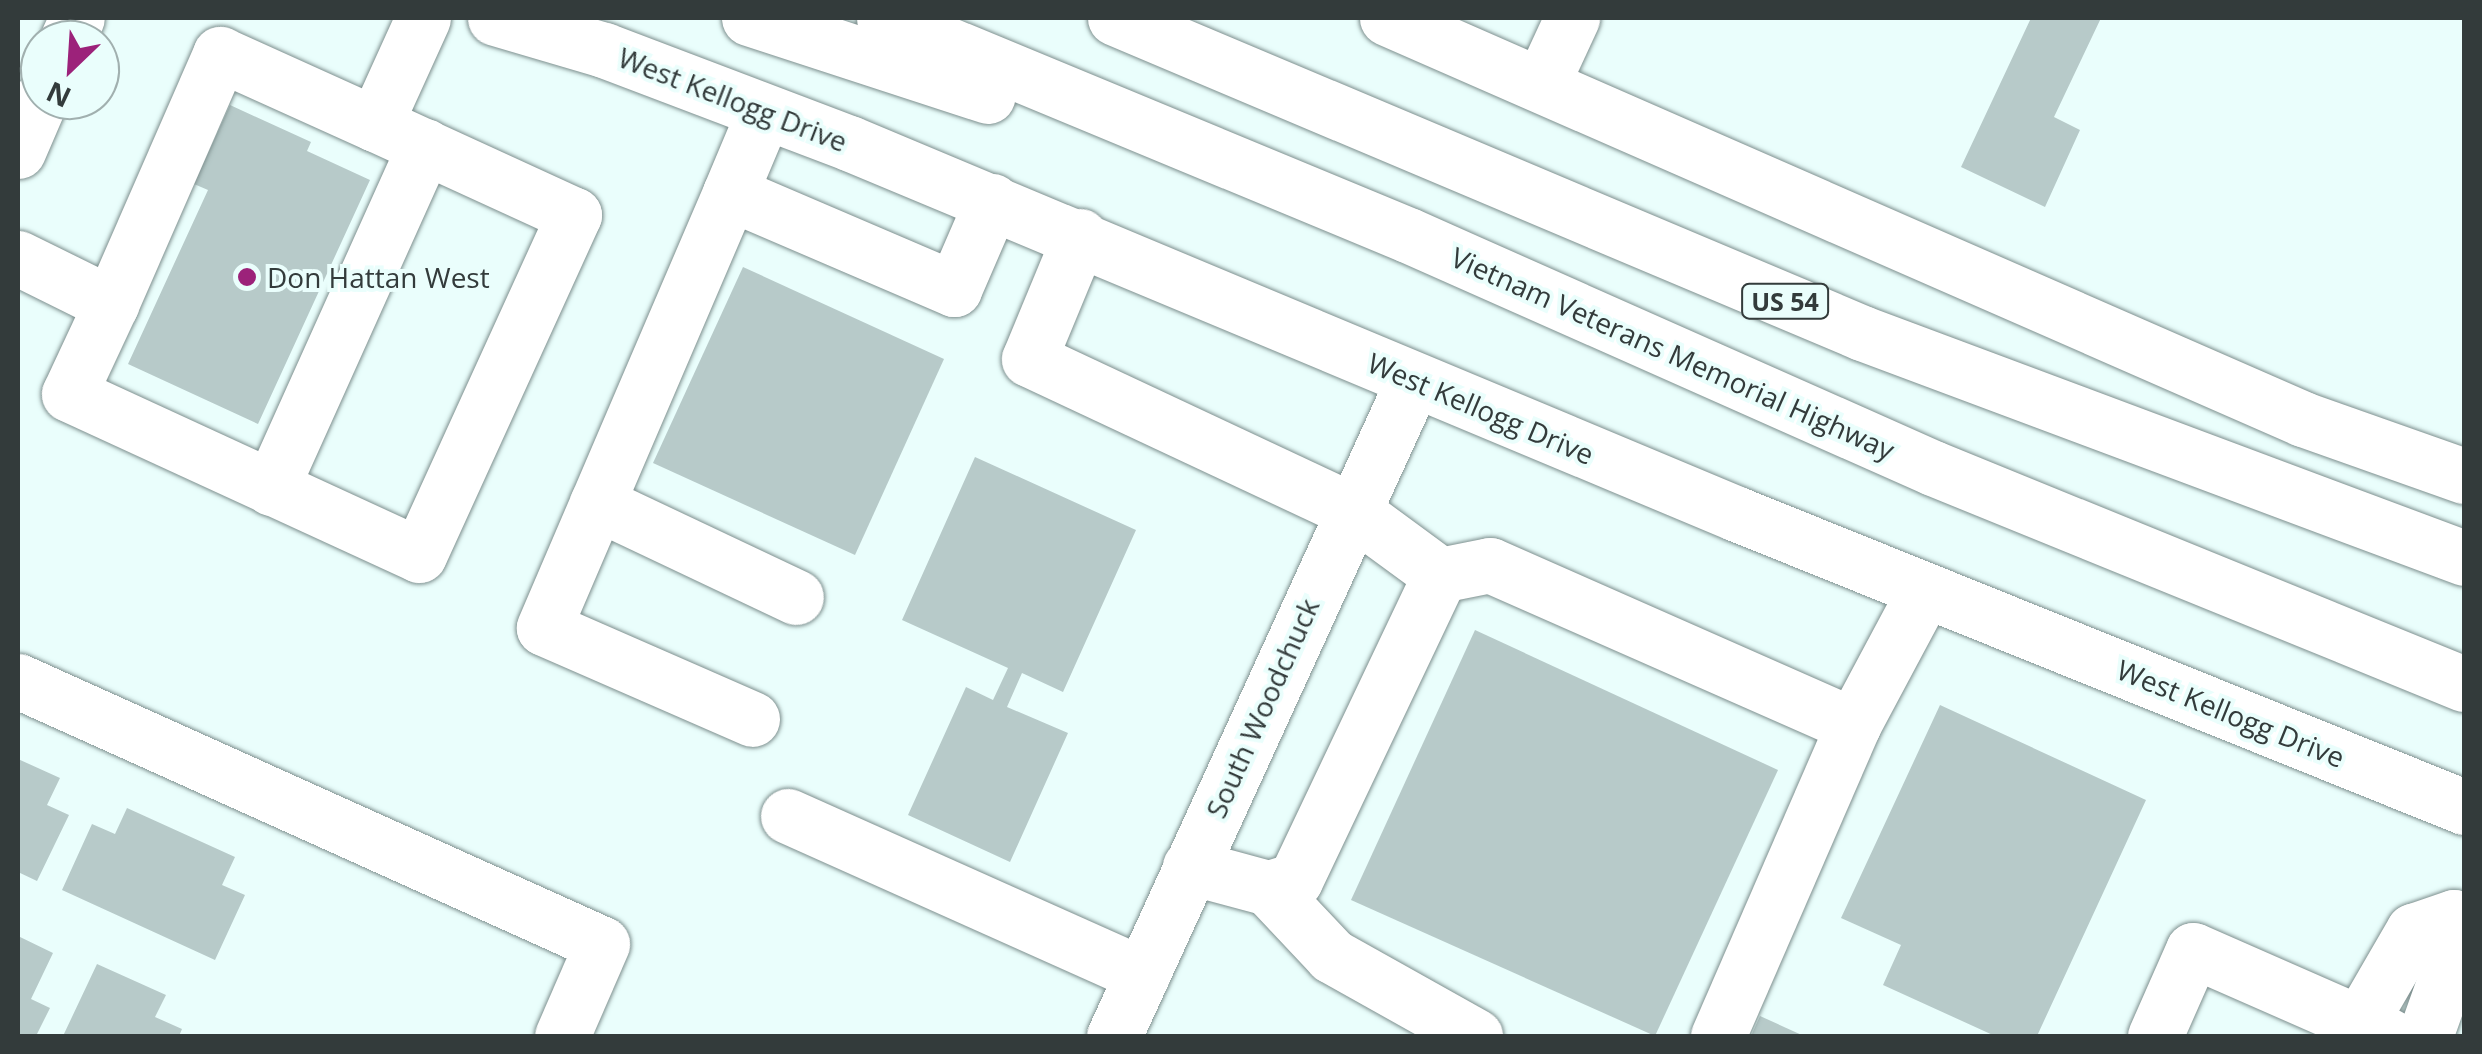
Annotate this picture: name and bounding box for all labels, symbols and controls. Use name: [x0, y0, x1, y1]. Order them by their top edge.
north arrow: [20, 20, 120, 120]
street label: West Kellogg Drive: [614, 40, 852, 158]
text: N: [40, 73, 77, 117]
street label: Vietnam Veterans Memorial Highway: [1446, 240, 1900, 466]
place label: Don Hattan West: [267, 260, 490, 294]
marker: Don Hattan West: [236, 266, 258, 288]
road number: US 54: [1740, 281, 1830, 321]
street label: West Kellogg Drive: [1363, 345, 1599, 471]
street label: South Woodchuck: [1199, 593, 1325, 823]
street label: West Kellogg Drive: [2112, 652, 2350, 774]

